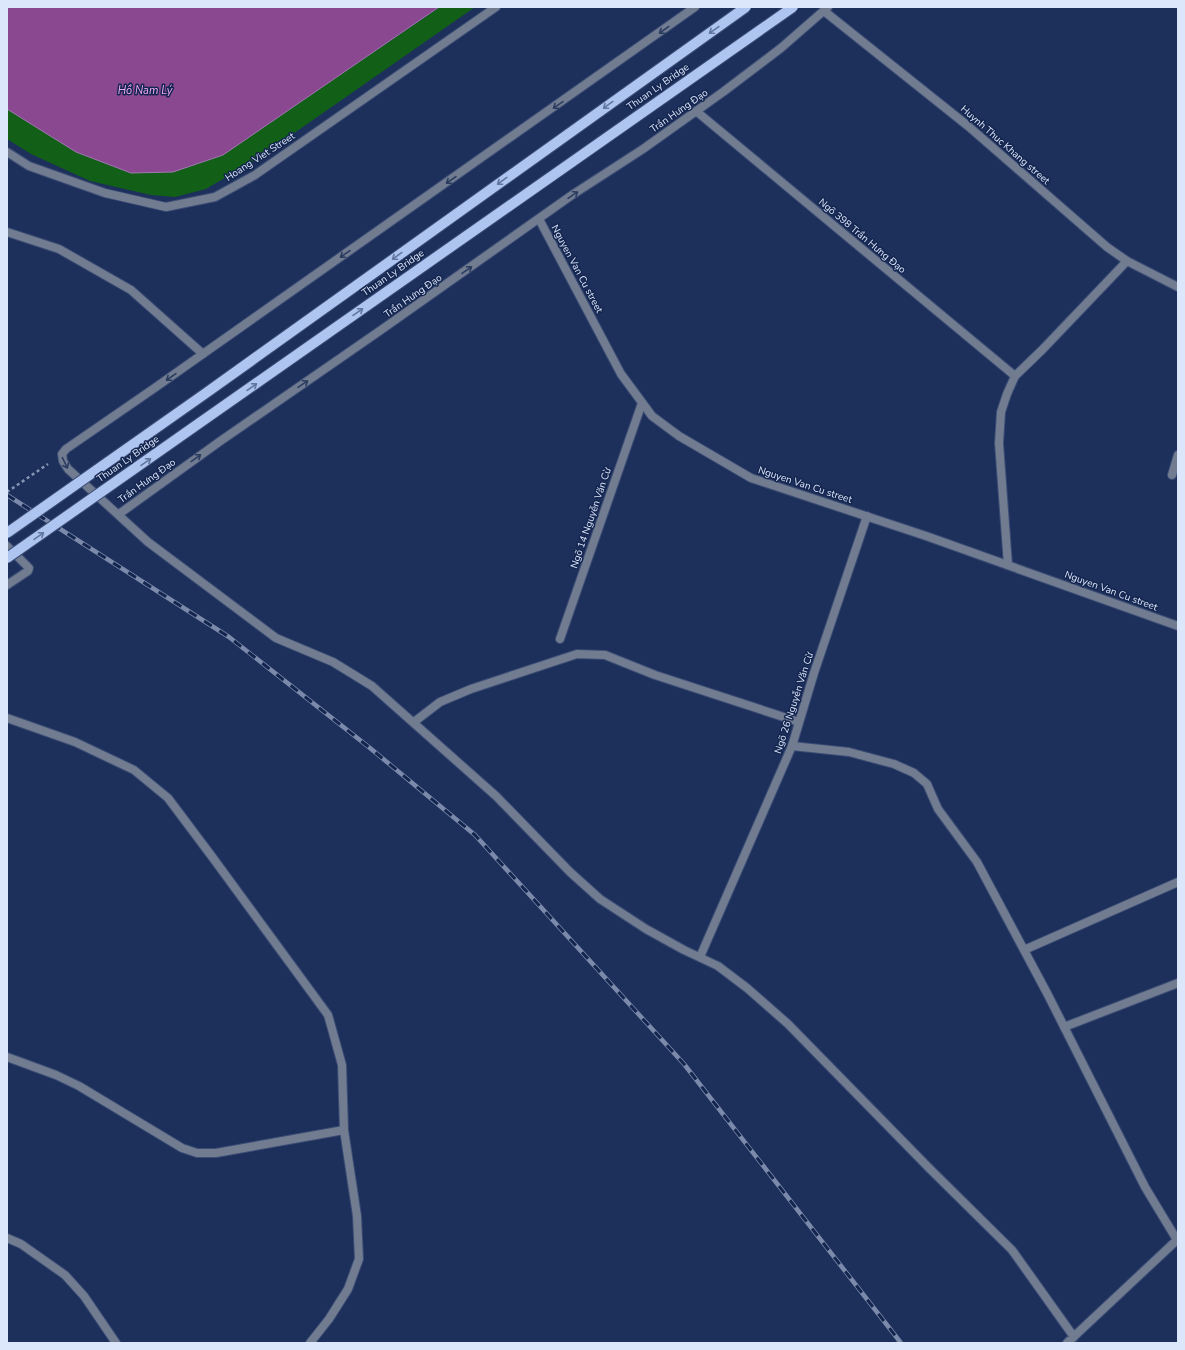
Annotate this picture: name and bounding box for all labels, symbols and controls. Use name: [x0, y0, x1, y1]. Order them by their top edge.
one-way arrow: [658, 26, 669, 34]
one-way arrow: [709, 26, 720, 34]
street label: Thuan Ly Bridge: [624, 60, 692, 114]
water label: Hồ Nam Lý: [118, 83, 173, 98]
street label: Trần Hưng Đạo: [647, 86, 711, 136]
one-way arrow: [552, 101, 563, 109]
one-way arrow: [603, 101, 614, 109]
street label: Huynh Thuc Khang street: [957, 102, 1053, 188]
street label: Hoang Viet Street: [222, 129, 298, 185]
one-way arrow: [446, 176, 457, 184]
one-way arrow: [497, 176, 508, 185]
one-way arrow: [567, 191, 578, 199]
street label: Ngõ 398 Trần Hưng Đạo: [815, 195, 909, 277]
street label: Nguyen Van Cu street: [548, 222, 606, 316]
street label: Thuan Ly Bridge: [359, 246, 427, 300]
one-way arrow: [340, 250, 351, 258]
one-way arrow: [391, 252, 402, 260]
one-way arrow: [461, 266, 472, 274]
street label: Trần Hưng Đạo: [381, 271, 445, 321]
one-way arrow: [353, 308, 364, 316]
one-way arrow: [166, 373, 177, 381]
one-way arrow: [297, 380, 308, 388]
one-way arrow: [246, 383, 257, 391]
street label: Thuan Ly Bridge: [94, 432, 162, 486]
one-way arrow: [190, 454, 201, 462]
street label: Trần Hưng Đạo: [115, 455, 179, 507]
one-way arrow: [62, 457, 69, 469]
one-way arrow: [140, 458, 151, 466]
street label: Nguyen Van Cu street: [756, 463, 854, 507]
street label: Ngõ 14 Nguyễn Văn Cừ: [567, 465, 615, 570]
one-way arrow: [33, 532, 44, 540]
street label: Nguyen Van Cu street: [1063, 568, 1160, 615]
street label: Ngõ 26 Nguyễn Văn Cừ: [771, 649, 817, 755]

